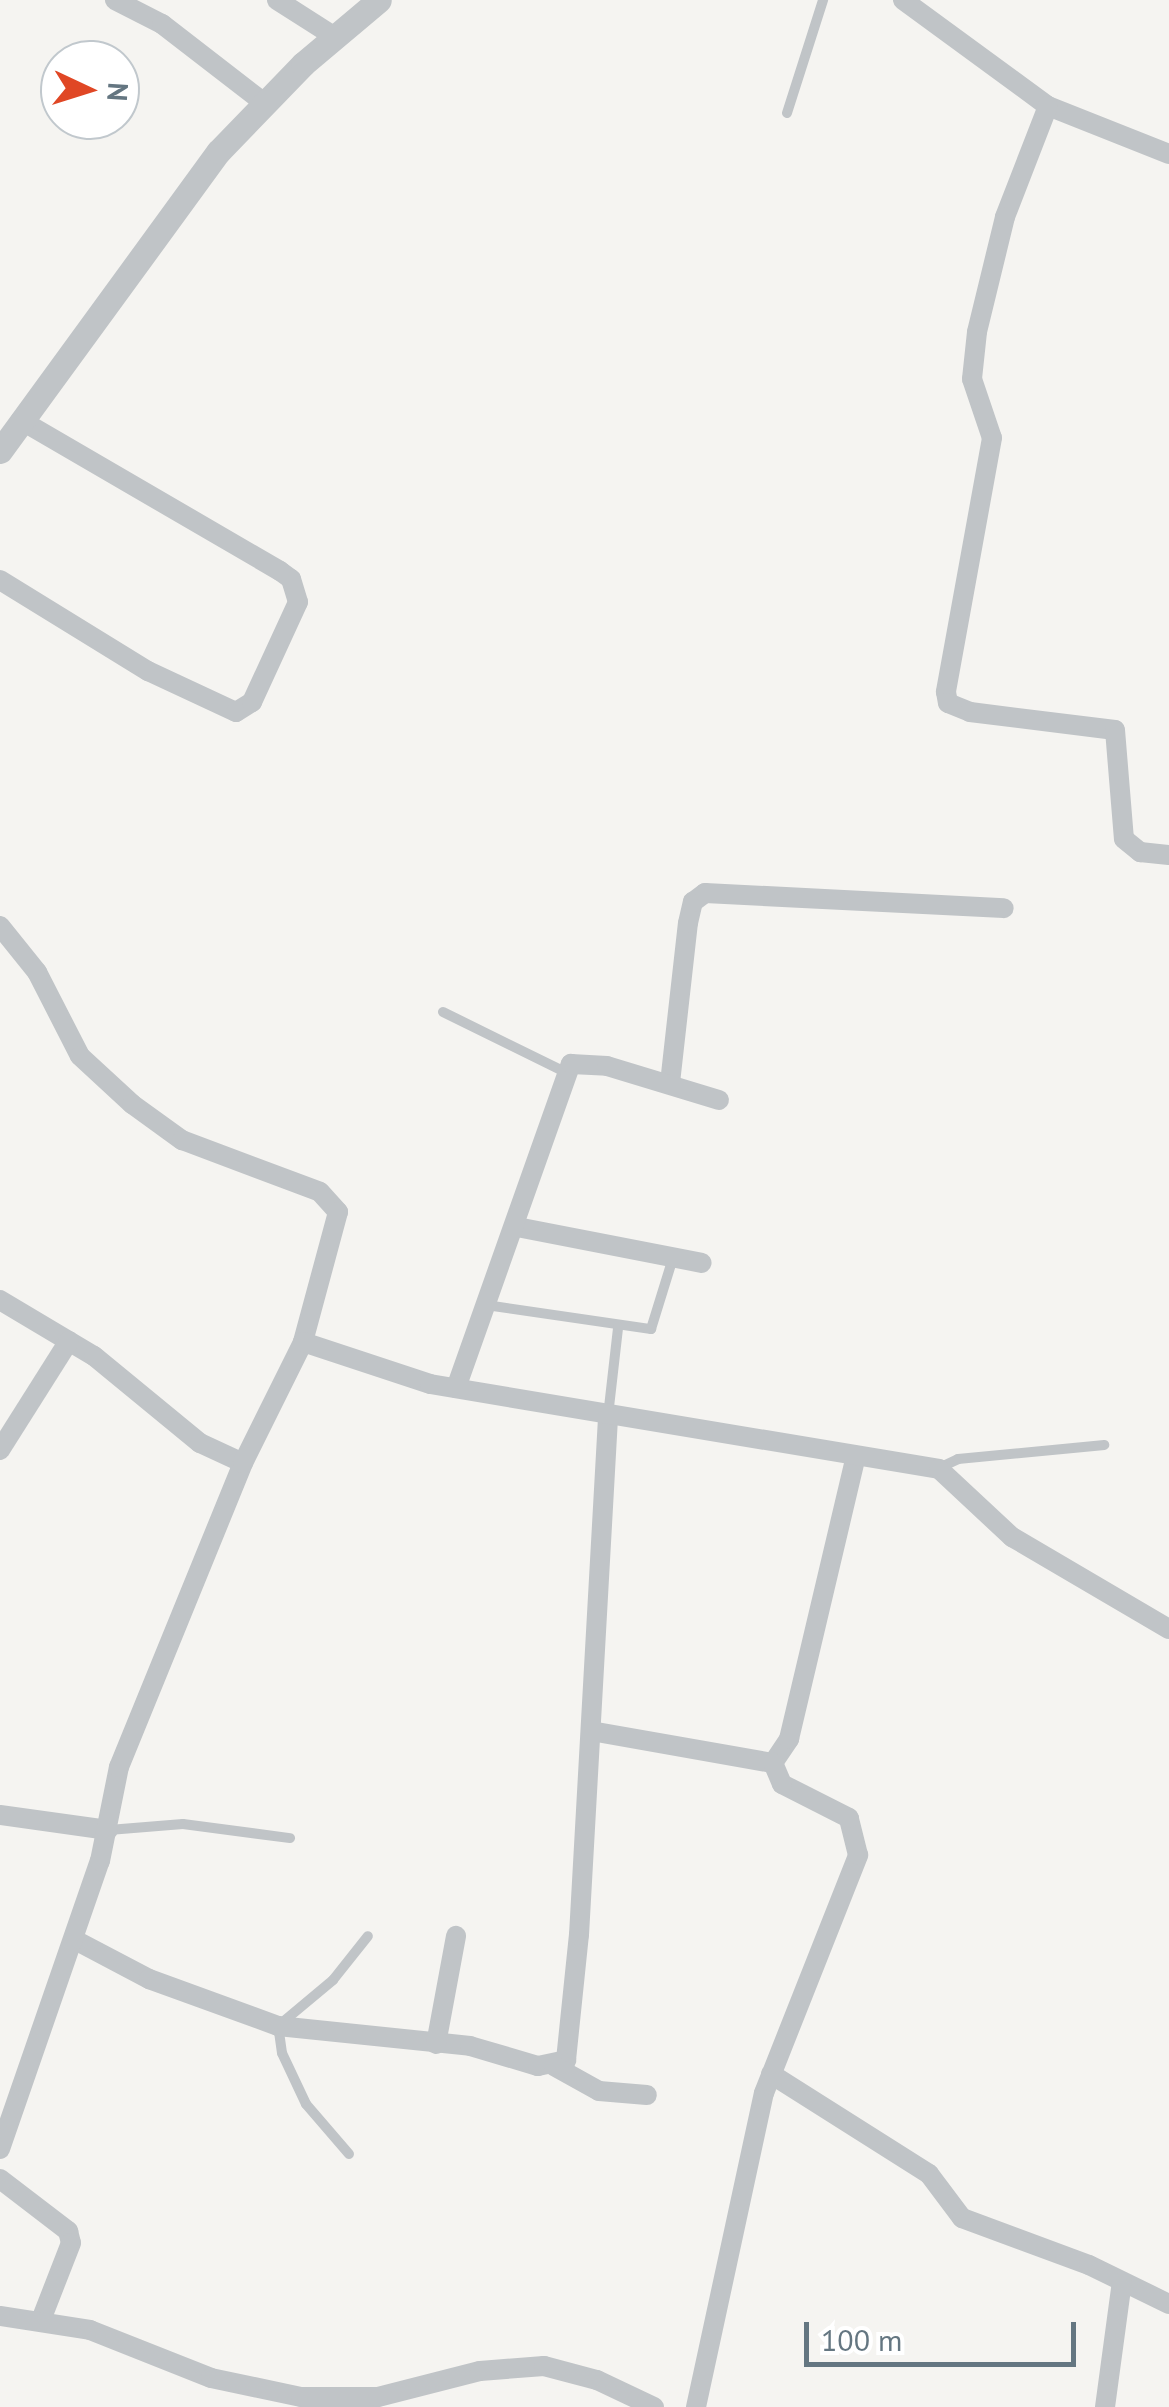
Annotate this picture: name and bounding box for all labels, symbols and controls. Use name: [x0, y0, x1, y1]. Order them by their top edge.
north arrow: [40, 40, 140, 140]
text: N: [99, 82, 138, 102]
scale bar: [809, 2302, 1082, 2364]
text: 100 m: [821, 2320, 902, 2359]

